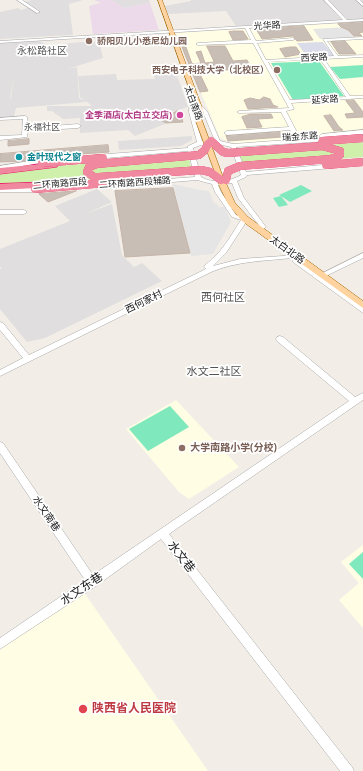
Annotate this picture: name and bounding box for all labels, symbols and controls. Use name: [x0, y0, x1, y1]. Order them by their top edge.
street label: 光华路: [253, 20, 281, 32]
marker: 骄阳贝儿小悉尼幼儿园: [84, 36, 94, 46]
place label: 骄阳贝儿小悉尼幼儿园: [97, 36, 187, 46]
district label: 永松路社区: [17, 45, 67, 57]
street label: 西安路: [300, 52, 328, 64]
place label: 西安电子科技大学（北校区）: [152, 65, 269, 75]
marker: 西安电子科技大学（北校区）: [272, 65, 282, 75]
street label: 太白南路: [182, 84, 204, 122]
street label: 延安路: [311, 94, 339, 106]
place label: 全季酒店(太白立交店): [85, 110, 172, 120]
marker: 全季酒店(太白立交店): [175, 110, 185, 120]
district label: 永福社区: [24, 122, 60, 132]
street label: 瑞金东路: [282, 130, 318, 144]
marker: 金叶现代之窗: [14, 152, 24, 162]
place label: 金叶现代之窗: [27, 152, 81, 162]
street label: 二环南路西段辅路: [99, 175, 171, 191]
street label: 二环南路西段: [33, 176, 87, 192]
street label: 太白北路: [267, 233, 307, 267]
street label: 西何家村: [123, 288, 165, 316]
district label: 西何社区: [201, 291, 245, 305]
district label: 水文二社区: [187, 365, 241, 379]
place label: 大学南路小学(分校): [190, 442, 277, 454]
marker: 大学南路小学(分校): [177, 443, 187, 453]
street label: 水文南巷: [30, 494, 62, 534]
street label: 水文巷: [164, 538, 198, 576]
street label: 水文东巷: [58, 570, 106, 608]
place label: 陕西省人民医院: [92, 702, 176, 716]
marker: 陕西省人民医院: [77, 703, 89, 715]

